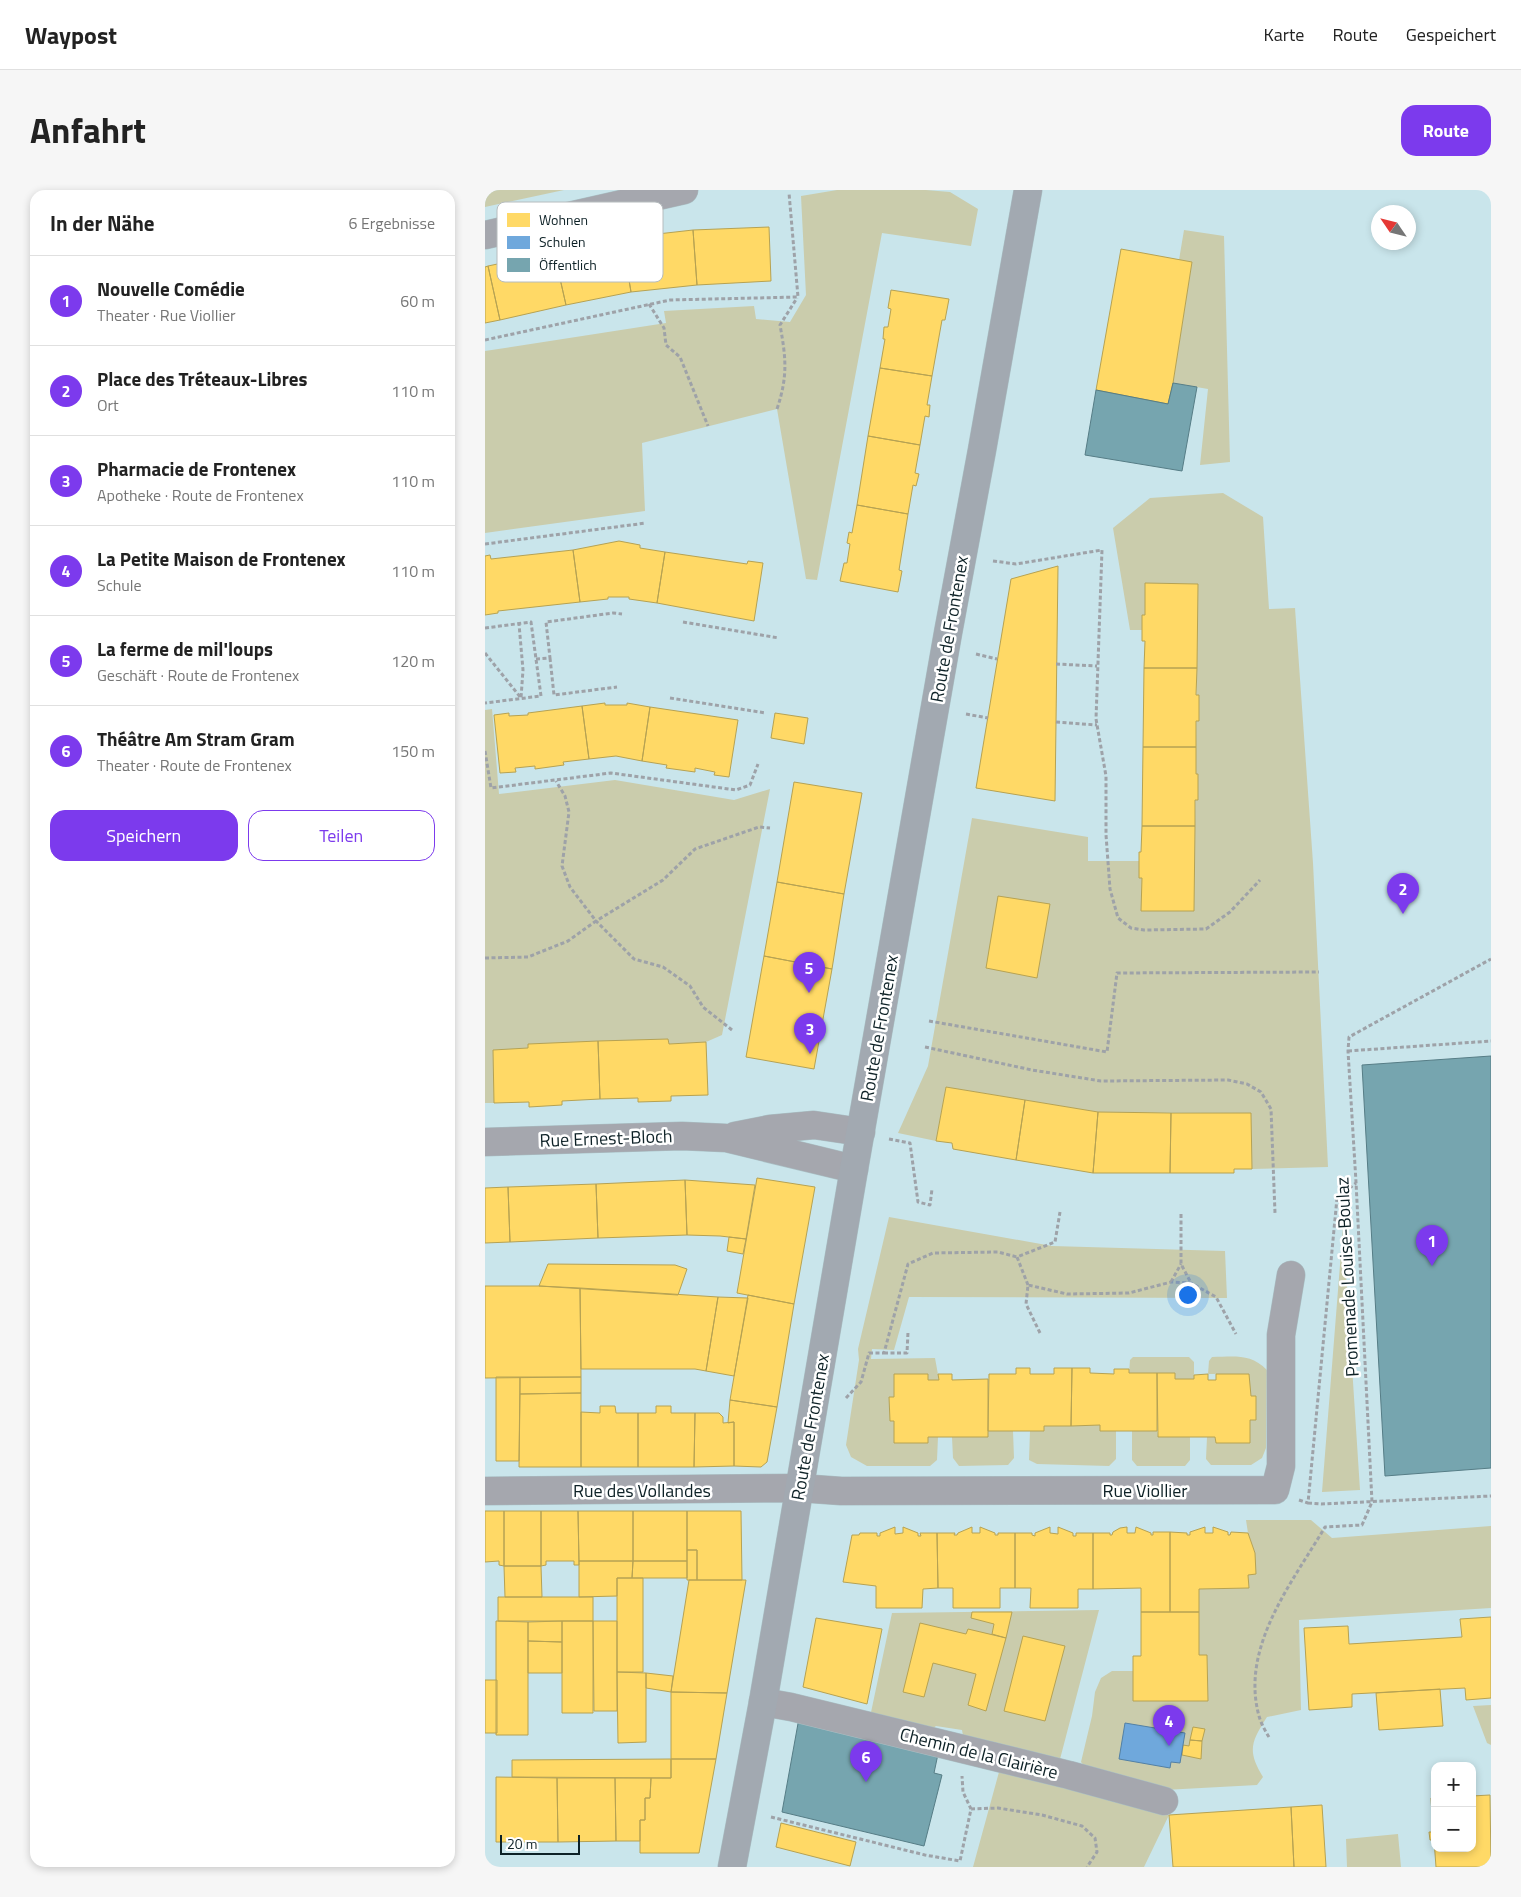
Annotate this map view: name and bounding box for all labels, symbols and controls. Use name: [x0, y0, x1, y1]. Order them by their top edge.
text: Waypost: [25, 17, 117, 53]
text: Karte: [1263, 21, 1304, 48]
text: Route: [1332, 21, 1378, 48]
text: Gespeichert: [1406, 21, 1496, 48]
text: Anfahrt: [30, 103, 146, 157]
button: Route: [1401, 105, 1491, 156]
legend: [497, 202, 663, 282]
north arrow: [1371, 205, 1416, 250]
text: In der Nähe: [50, 207, 155, 239]
text: Wohnen: [539, 209, 588, 230]
text: 6 Ergebnisse: [348, 211, 435, 235]
text: Schulen: [539, 231, 585, 252]
text: Öffentlich: [539, 254, 597, 275]
text: Nouvelle Comédie: [97, 274, 245, 303]
text: 1: [62, 289, 70, 313]
text: 60 m: [400, 289, 435, 313]
text: Theater · Rue Viollier: [97, 303, 236, 327]
text: Place des Tréteaux-Libres: [97, 364, 307, 393]
text: 2: [62, 379, 70, 403]
text: 110 m: [391, 379, 435, 403]
text: Ort: [97, 393, 119, 417]
text: Pharmacie de Frontenex: [97, 454, 296, 483]
text: 3: [62, 469, 70, 493]
text: 110 m: [391, 469, 435, 493]
text: Apotheke · Route de Frontenex: [97, 483, 304, 507]
text: La Petite Maison de Frontenex: [97, 544, 346, 573]
street label: Route de Frontenex: [923, 554, 975, 704]
text: 4: [62, 559, 70, 583]
text: 110 m: [391, 559, 435, 583]
text: Schule: [97, 573, 142, 597]
text: La ferme de mil'loups: [97, 634, 273, 663]
text: 5: [62, 649, 70, 673]
text: 120 m: [391, 649, 435, 673]
text: Geschäft · Route de Frontenex: [97, 663, 299, 687]
text: Théâtre Am Stram Gram: [97, 724, 295, 753]
text: 6: [62, 739, 70, 763]
text: 150 m: [391, 739, 435, 763]
text: Theater · Route de Frontenex: [97, 753, 292, 777]
button: Speichern: [50, 810, 238, 861]
button: Teilen: [248, 810, 435, 861]
pin: 2: [1387, 873, 1419, 914]
pin: 5: [793, 952, 825, 993]
street label: Route de Frontenex: [853, 953, 905, 1103]
pin: 3: [794, 1013, 826, 1054]
street label: Rue Ernest-Bloch: [539, 1122, 673, 1154]
street label: Promenade Louise-Boulaz: [1328, 1176, 1366, 1378]
pin: 1: [1416, 1225, 1448, 1266]
your location: [1175, 1282, 1201, 1308]
street label: Route de Frontenex: [784, 1352, 836, 1502]
street label: Rue des Vollandes: [573, 1477, 711, 1504]
street label: Rue Viollier: [1102, 1477, 1188, 1504]
pin: 4: [1153, 1705, 1185, 1746]
street label: Chemin de la Clairière: [897, 1720, 1061, 1786]
pin: 6: [850, 1741, 882, 1782]
map controls: [1431, 1762, 1476, 1852]
button: +: [1431, 1762, 1476, 1807]
button: −: [1431, 1807, 1476, 1852]
scale bar: [500, 1832, 580, 1855]
text: 20 m: [507, 1833, 537, 1854]

